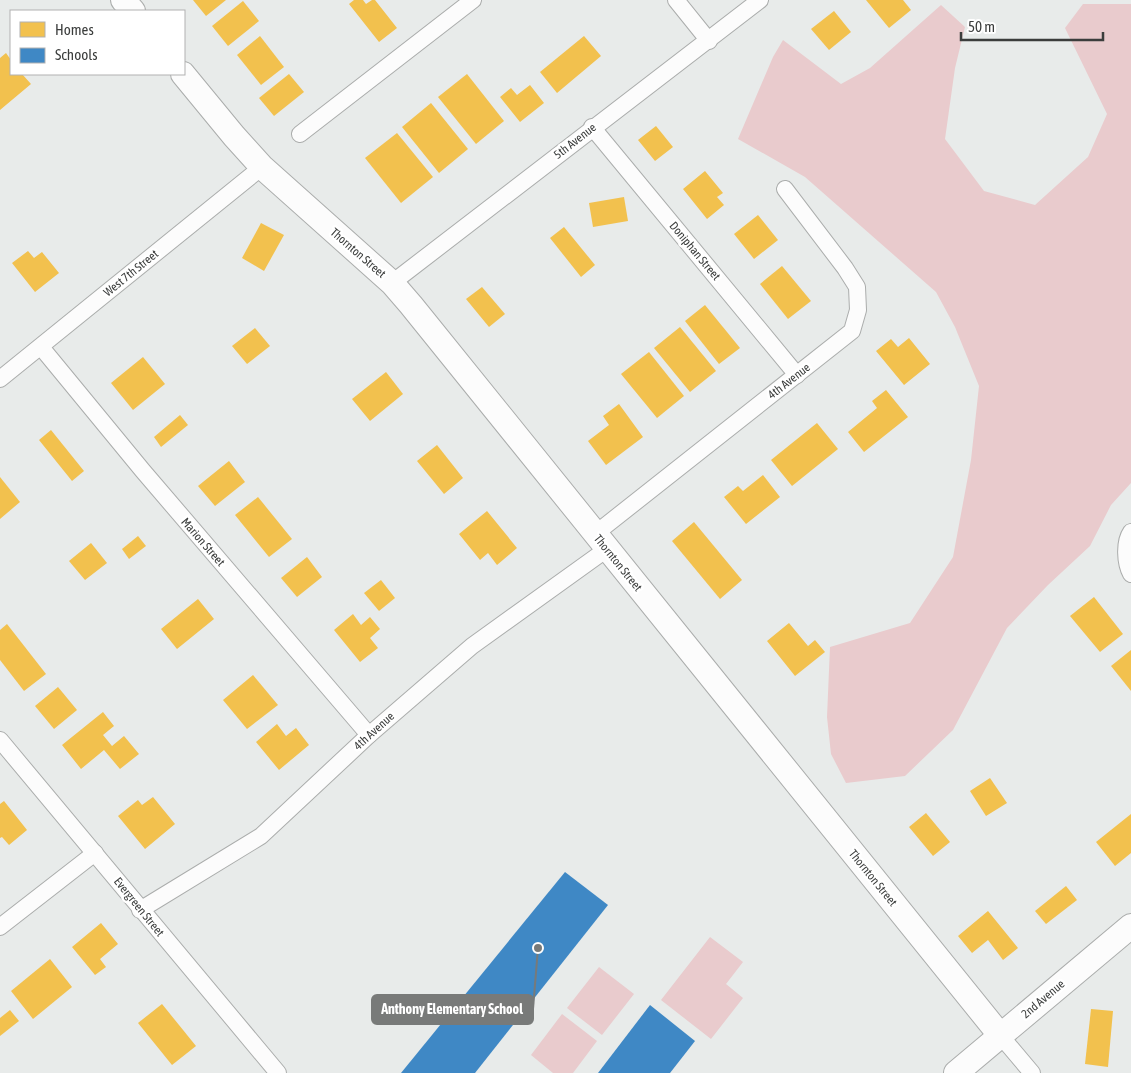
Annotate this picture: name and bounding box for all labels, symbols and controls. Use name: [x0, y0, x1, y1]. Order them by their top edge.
legend: [10, 10, 185, 75]
scale bar: [961, 10, 1104, 42]
text: 50 m: [968, 18, 995, 35]
text: Homes: [55, 21, 94, 38]
text: Schools: [55, 46, 98, 63]
street label: 5th Avenue: [551, 120, 599, 162]
street label: Doniphan Street: [667, 219, 724, 283]
street label: Thornton Street: [328, 225, 389, 281]
street label: West 7th Street: [101, 246, 161, 299]
street label: 4th Avenue: [765, 360, 813, 402]
street label: Marion Street: [178, 515, 228, 569]
street label: Thornton Street: [591, 532, 645, 594]
street label: 4th Avenue: [351, 709, 397, 753]
street label: Thornton Street: [846, 847, 900, 909]
street label: Evergreen Street: [111, 875, 167, 940]
street label: 2nd Avenue: [1019, 977, 1067, 1021]
callout: Anthony Elementary School: [372, 995, 533, 1024]
text: Anthony Elementary School: [380, 1001, 523, 1017]

